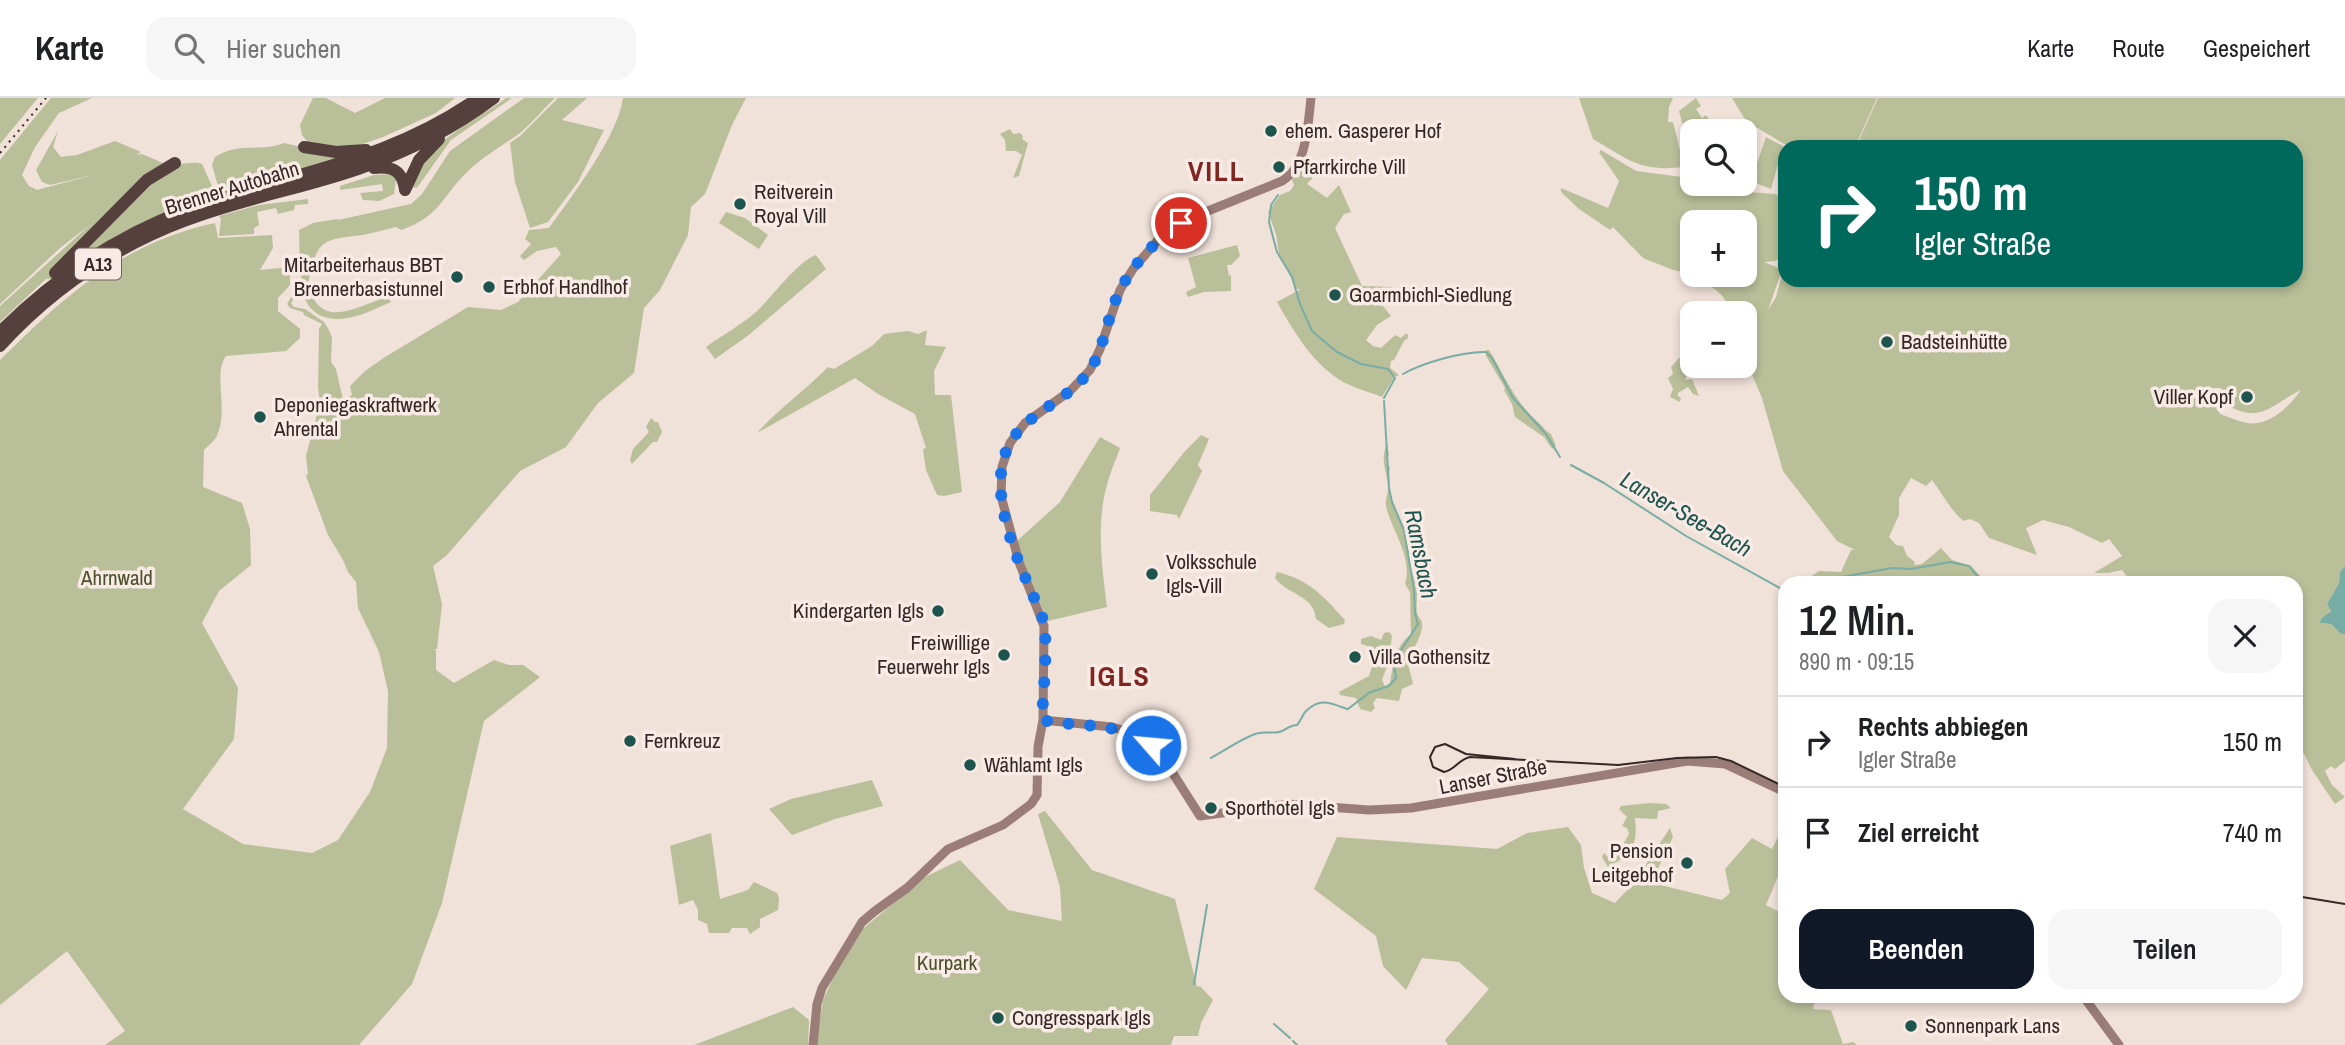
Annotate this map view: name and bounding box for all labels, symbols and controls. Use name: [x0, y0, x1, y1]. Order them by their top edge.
search box: [146, 17, 636, 80]
text: Karte: [35, 26, 104, 70]
icon: search: [170, 29, 208, 67]
text: Hier suchen: [226, 31, 341, 66]
text: Karte: [2027, 32, 2074, 64]
text: Route: [2112, 32, 2165, 64]
text: Gespeichert: [2203, 32, 2310, 64]
place label: ehem. Gasperer Hof: [1285, 116, 1441, 145]
map controls: [1680, 119, 1757, 378]
button: search: [1680, 119, 1757, 196]
marker: ehem. Gasperer Hof: [1263, 123, 1279, 139]
district label: VILL: [1188, 152, 1246, 190]
place label: Pfarrkirche Vill: [1293, 152, 1406, 181]
street label: Brenner Autobahn: [161, 153, 302, 222]
marker: Pfarrkirche Vill: [1271, 159, 1287, 175]
text: 150 m: [1914, 159, 2028, 225]
icon: right: [1799, 168, 1890, 259]
place label: Reitverein Royal Vill: [754, 177, 833, 230]
pin: [1151, 193, 1211, 253]
marker: Reitverein Royal Vill: [732, 196, 748, 212]
icon: arrive: [1162, 204, 1200, 242]
button: +: [1680, 210, 1757, 287]
text: Igler Straße: [1914, 222, 2051, 265]
road number: A13: [75, 248, 121, 280]
place label: Mitarbeiterhaus BBT Brennerbasistunnel: [284, 250, 443, 303]
marker: Mitarbeiterhaus BBT Brennerbasistunnel: [449, 269, 465, 285]
place label: Erbhof Handlhof: [503, 272, 628, 301]
marker: Erbhof Handlhof: [481, 279, 497, 295]
place label: Goarmbichl-Siedlung: [1349, 280, 1512, 309]
marker: Goarmbichl-Siedlung: [1327, 287, 1343, 303]
button: −: [1680, 301, 1757, 378]
place label: Badsteinhütte: [1901, 327, 2007, 356]
marker: Badsteinhütte: [1879, 334, 1895, 350]
place label: Viller Kopf: [2154, 382, 2233, 411]
marker: Viller Kopf: [2239, 389, 2255, 405]
place label: Deponiegaskraftwerk Ahrental: [273, 390, 437, 443]
marker: Deponiegaskraftwerk Ahrental: [252, 409, 268, 425]
water label: Lanser-See-Bach: [1615, 463, 1758, 564]
water label: Ramsbach: [1398, 507, 1445, 601]
place label: Volksschule Igls-Vill: [1166, 547, 1257, 600]
park label: Ahrnwald: [80, 563, 153, 592]
marker: Volksschule Igls-Vill: [1144, 566, 1160, 582]
text: 12 Min.: [1799, 592, 1915, 648]
place label: Kindergarten Igls: [793, 596, 924, 625]
button: close: [2208, 599, 2282, 673]
marker: Kindergarten Igls: [930, 603, 946, 619]
place label: Freiwillige Feuerwehr Igls: [877, 628, 990, 681]
place label: Villa Gothensitz: [1369, 642, 1491, 671]
text: 890 m · 09:15: [1799, 646, 1914, 677]
marker: Freiwillige Feuerwehr Igls: [996, 647, 1012, 663]
marker: Villa Gothensitz: [1347, 649, 1363, 665]
district label: IGLS: [1089, 657, 1151, 695]
position arrow: [1114, 708, 1188, 782]
text: Rechts abbiegen: [1858, 709, 2029, 744]
icon: right: [1799, 723, 1837, 761]
text: 150 m: [2223, 724, 2282, 759]
place label: Fernkreuz: [644, 726, 721, 755]
marker: Fernkreuz: [622, 733, 638, 749]
text: Igler Straße: [1858, 744, 1957, 775]
place label: Wählamt Igls: [984, 750, 1083, 779]
street label: Lanser Straße: [1437, 752, 1549, 801]
marker: Wählamt Igls: [962, 757, 978, 773]
place label: Sporthotel Igls: [1225, 793, 1335, 822]
marker: Sporthotel Igls: [1203, 800, 1219, 816]
icon: arrive: [1799, 814, 1837, 852]
text: Ziel erreicht: [1858, 815, 1979, 850]
text: 740 m: [2223, 815, 2282, 850]
place label: Pension Leitgebhof: [1592, 836, 1673, 889]
marker: Pension Leitgebhof: [1679, 855, 1695, 871]
button: Beenden: [1799, 909, 2034, 989]
button: Teilen: [2048, 909, 2282, 989]
park label: Kurpark: [917, 948, 978, 977]
place label: Congresspark Igls: [1012, 1003, 1151, 1032]
marker: Congresspark Igls: [990, 1010, 1006, 1026]
place label: Sonnenpark Lans: [1925, 1011, 2060, 1040]
marker: Sonnenpark Lans: [1903, 1018, 1919, 1034]

